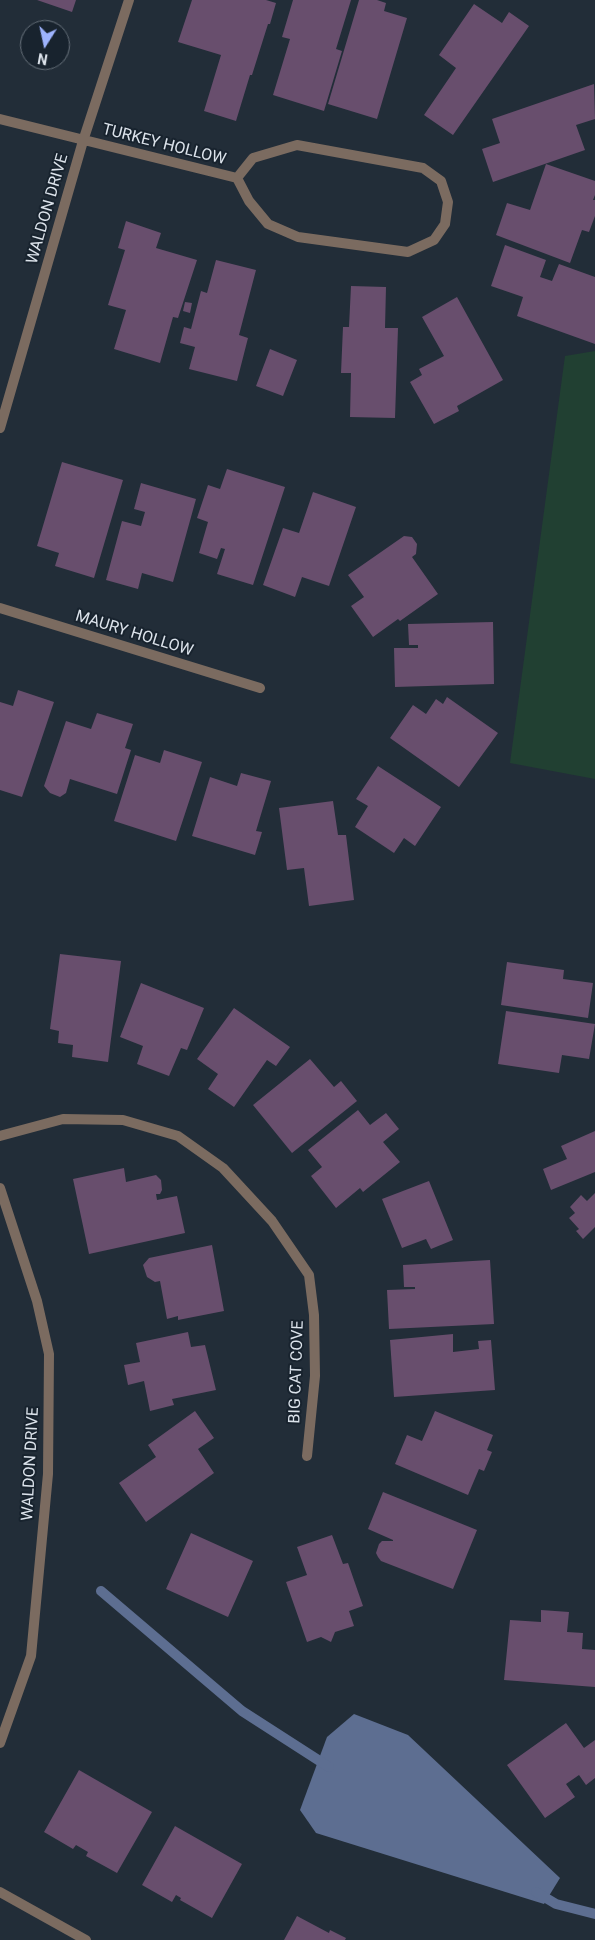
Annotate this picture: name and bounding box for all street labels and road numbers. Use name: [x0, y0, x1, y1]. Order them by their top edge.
street label: TURKEY HOLLOW: [100, 120, 228, 170]
street label: WALDON DRIVE: [23, 152, 73, 266]
street label: MAURY HOLLOW: [73, 607, 195, 661]
street label: BIG CAT COVE: [286, 1320, 308, 1424]
street label: WALDON DRIVE: [18, 1407, 44, 1521]

